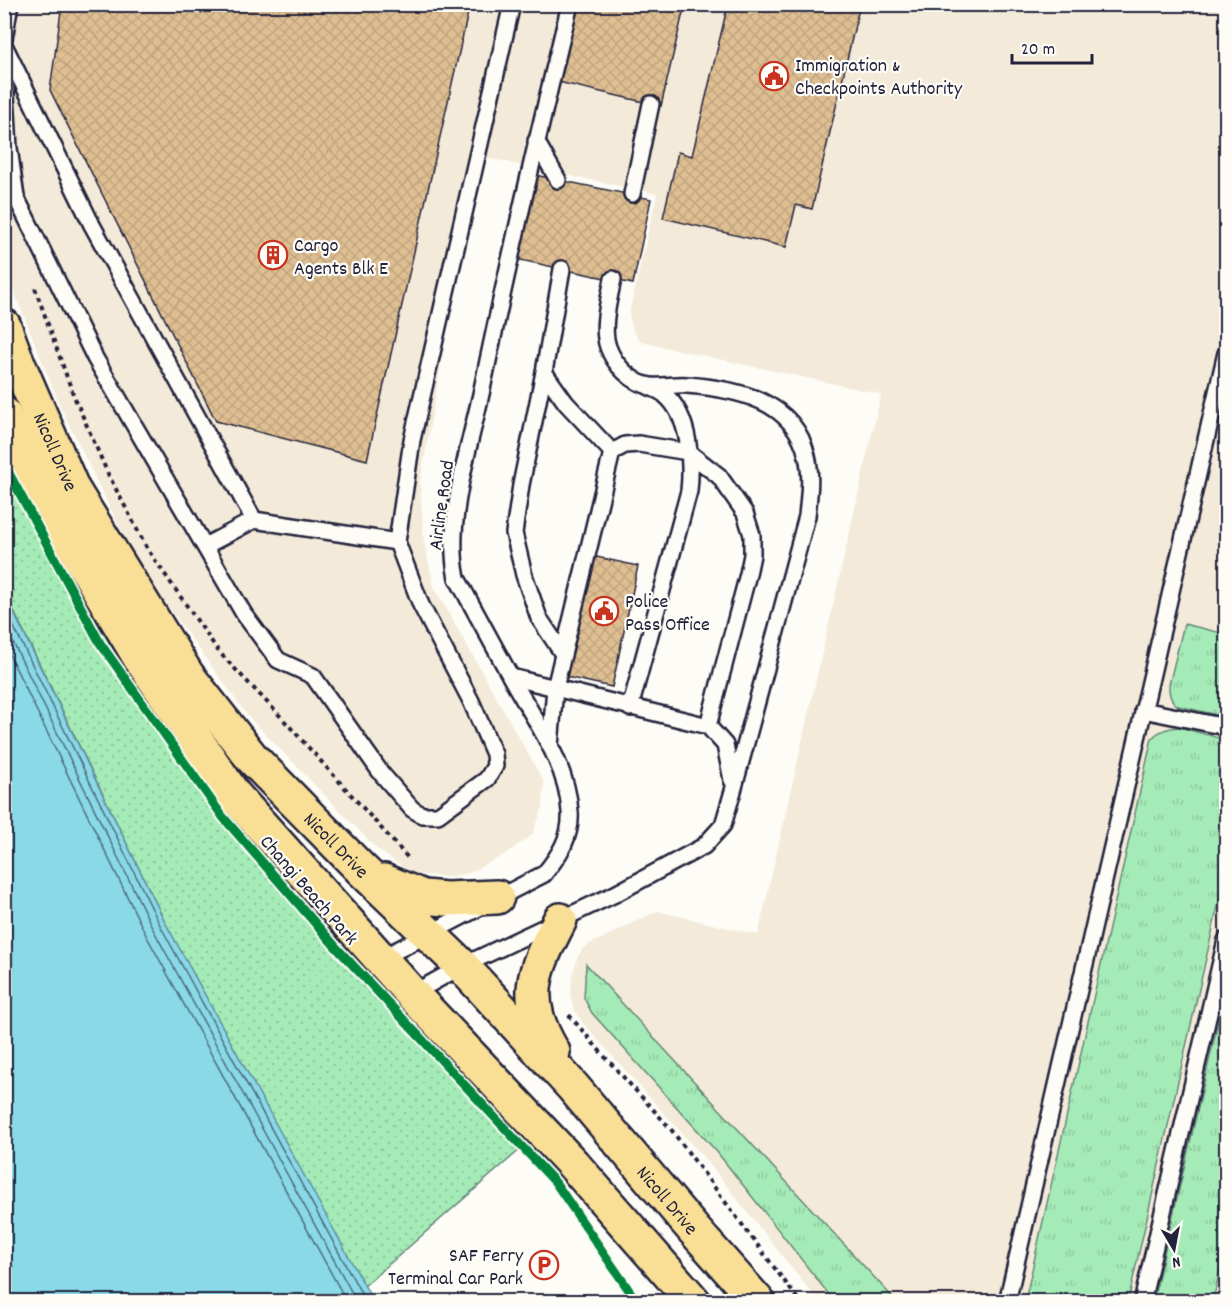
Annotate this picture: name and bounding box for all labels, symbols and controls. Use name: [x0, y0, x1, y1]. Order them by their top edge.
scale bar: [1012, 27, 1092, 65]
text: 20 m: [1021, 38, 1055, 63]
place label: Immigration & Checkpoints Authority: [795, 53, 963, 104]
public building icon: Immigration & Checkpoints Authority: [758, 60, 790, 92]
place label: Cargo Agents Blk E: [294, 233, 388, 284]
building icon: Cargo Agents Blk E: [257, 239, 289, 271]
street label: Nicoll Drive: [24, 409, 83, 497]
street label: Airline Road: [423, 459, 463, 552]
place label: Police Pass Office: [625, 589, 710, 640]
public building icon: Police Pass Office: [588, 595, 620, 627]
street label: Nicoll Drive: [296, 807, 374, 886]
street label: Changi Beach Park: [252, 830, 364, 952]
street label: Nicoll Drive: [628, 1161, 704, 1242]
north arrow: [1144, 1219, 1204, 1279]
place label: SAF Ferry Terminal Car Park: [388, 1243, 524, 1294]
parking icon: SAF Ferry Terminal Car Park: [528, 1249, 560, 1281]
text: N: [1170, 1249, 1182, 1273]

